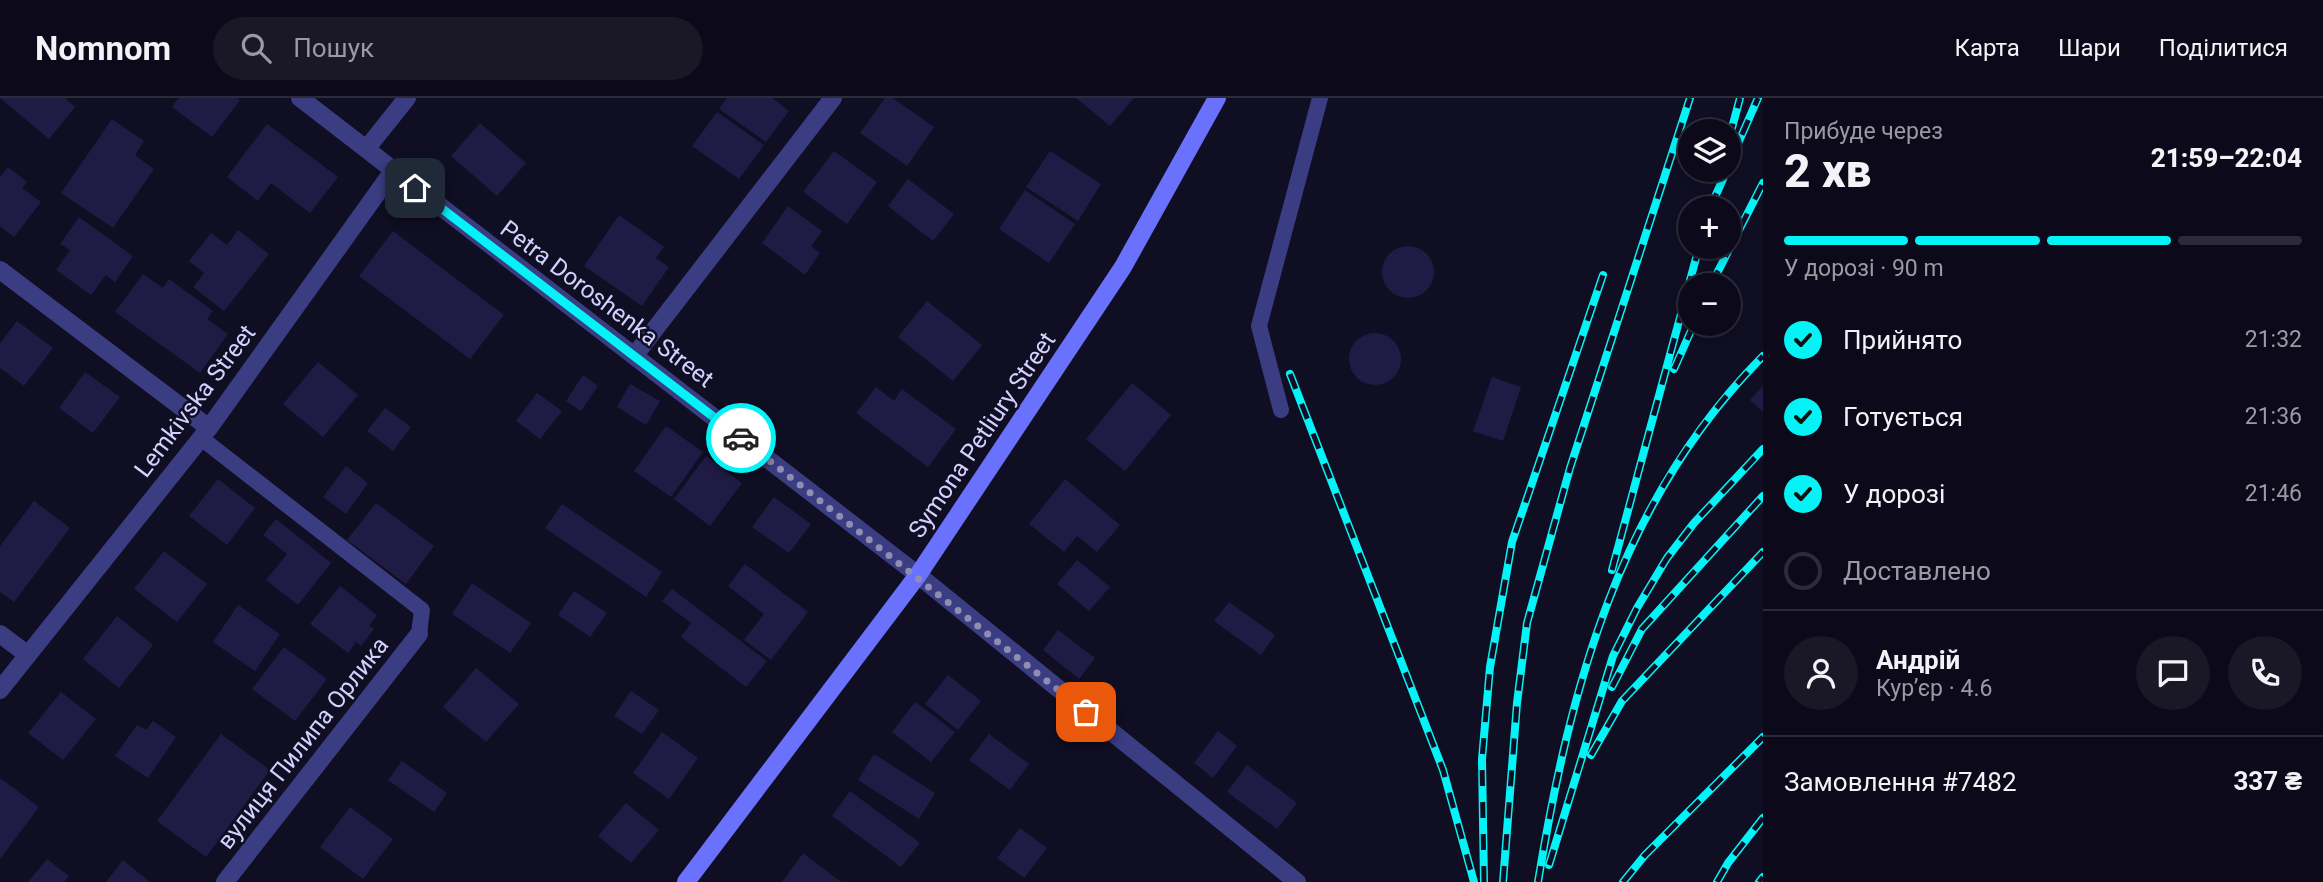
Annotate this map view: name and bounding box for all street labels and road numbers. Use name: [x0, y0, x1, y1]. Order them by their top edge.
street label: Petra Doroshenka Street: [495, 215, 719, 393]
street label: Lemkivska Street: [129, 319, 261, 483]
street label: Symona Petliury Street: [903, 327, 1061, 543]
street label: вулиця Пилипа Орлика: [212, 632, 394, 854]

